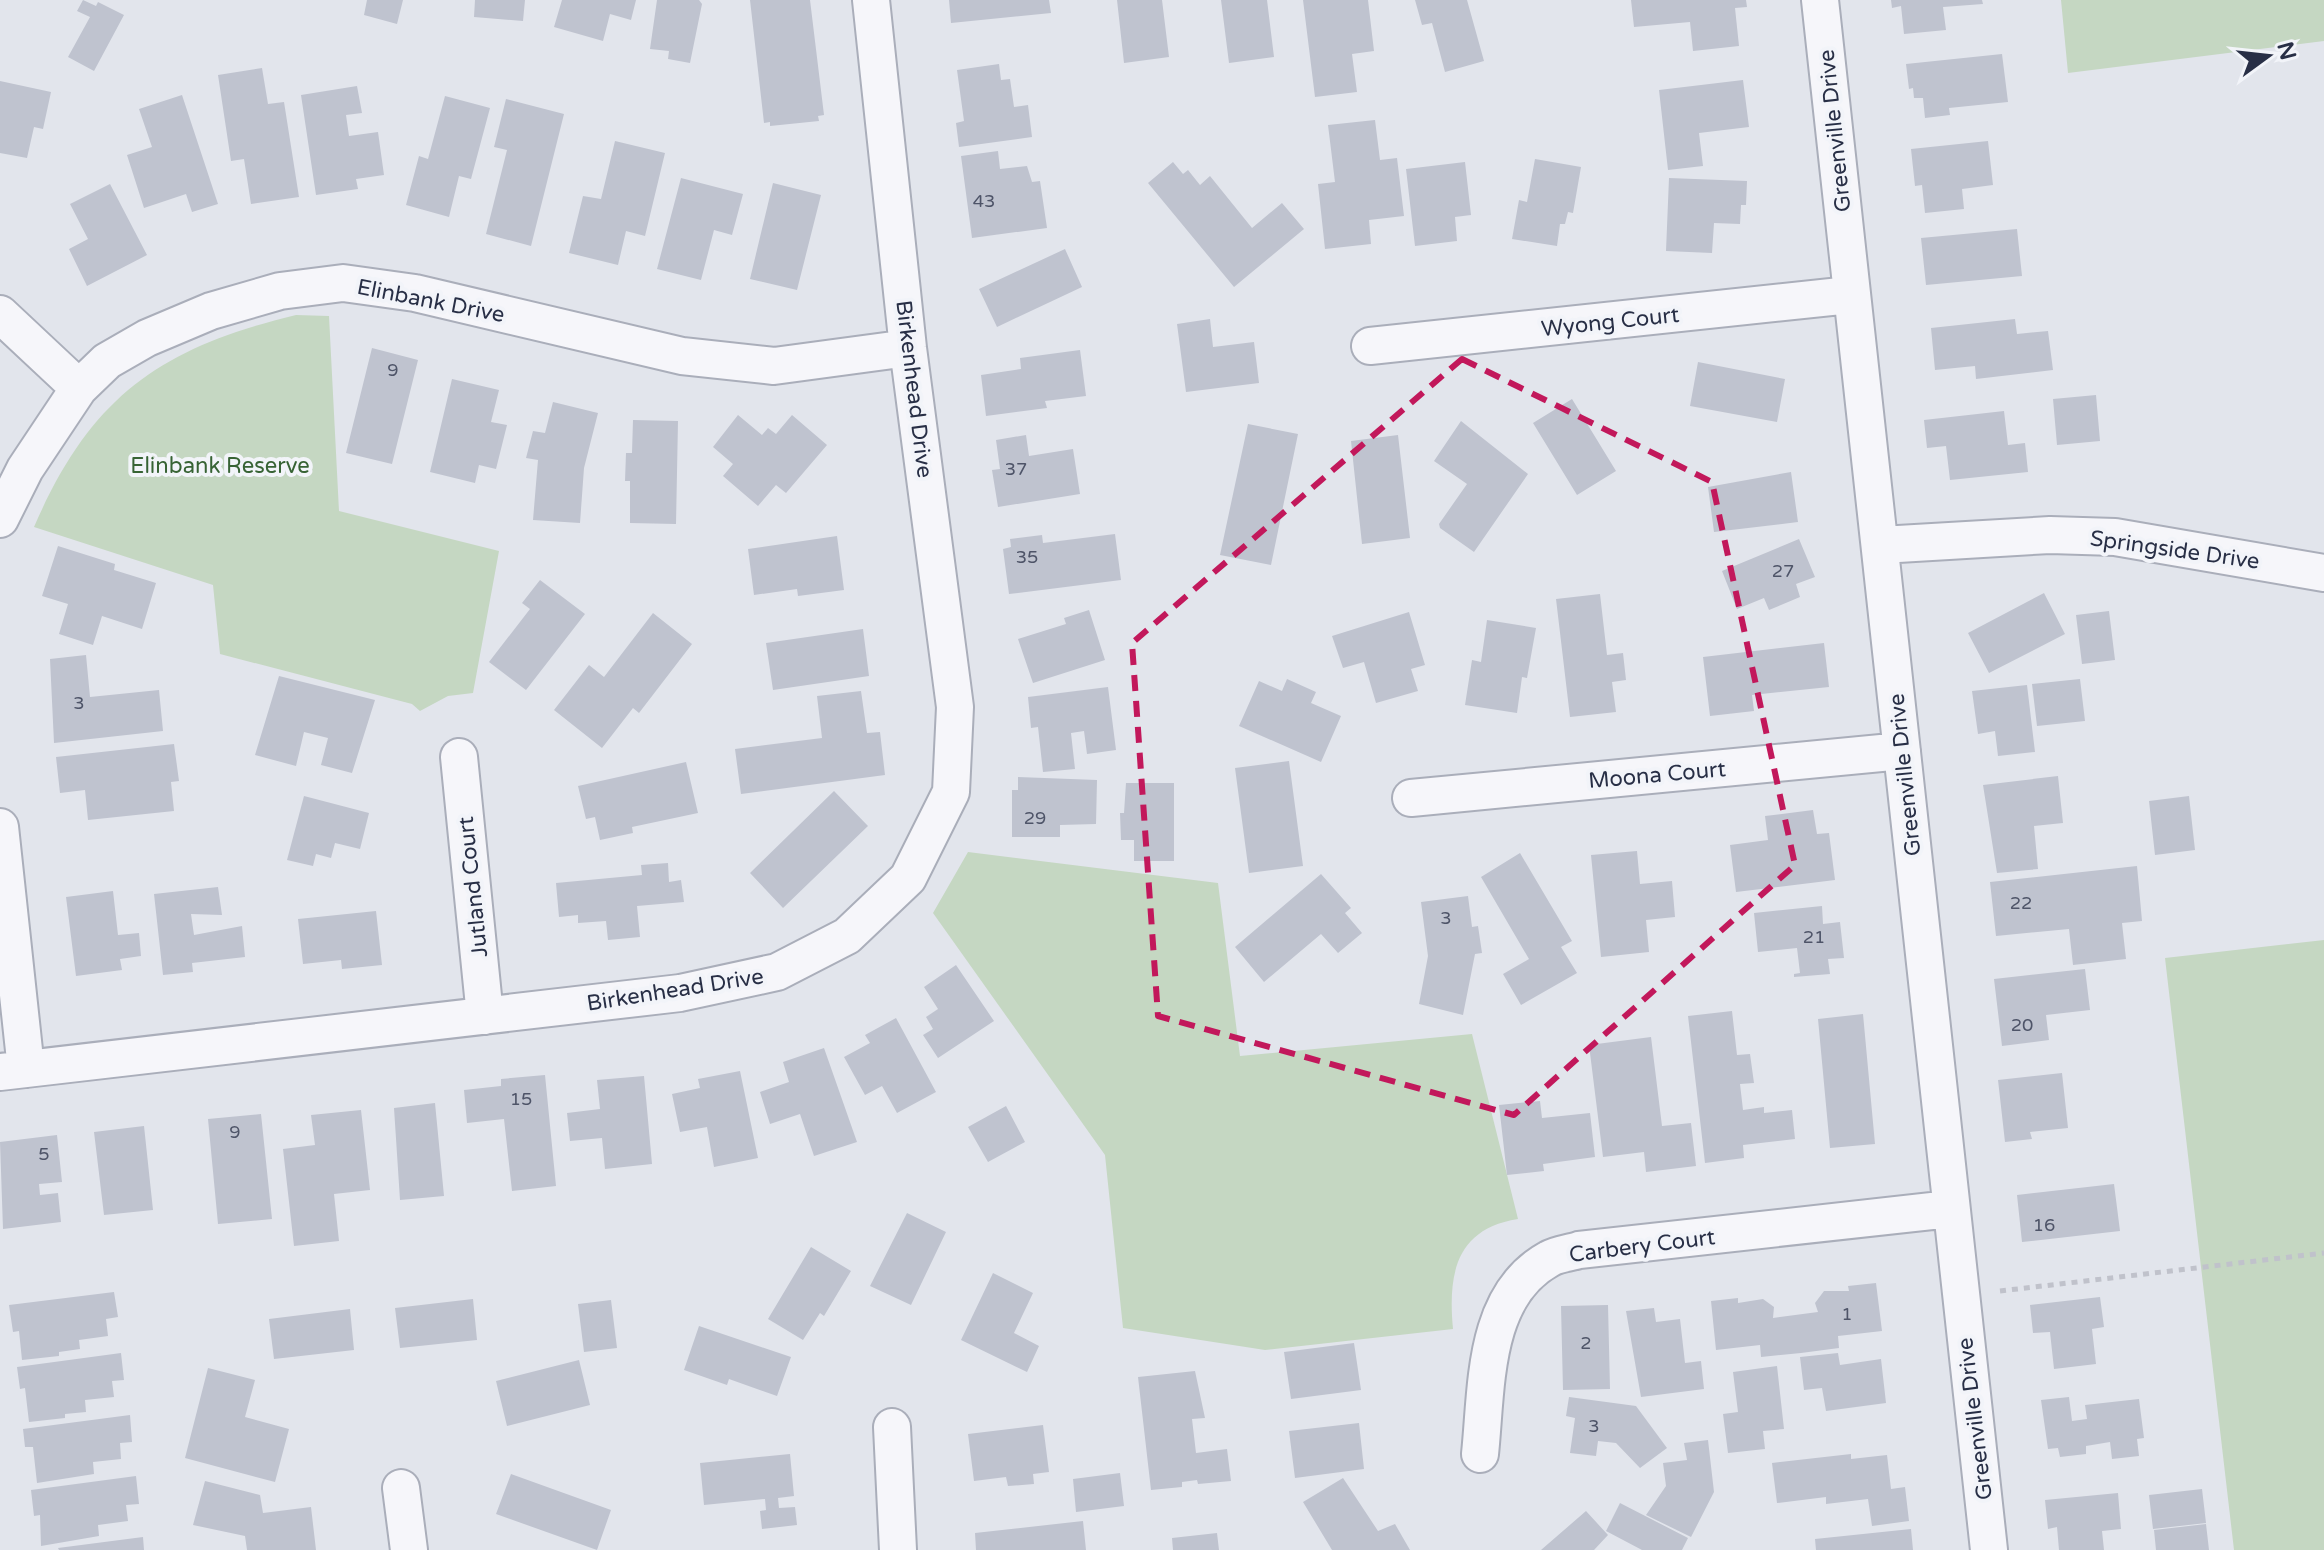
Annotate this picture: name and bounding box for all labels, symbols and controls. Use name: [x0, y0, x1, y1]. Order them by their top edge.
north arrow: [2228, 16, 2308, 96]
text: N: [2272, 39, 2301, 63]
street label: Greenville Drive: [1814, 48, 1856, 213]
house number: 43: [973, 190, 995, 212]
street label: Elinbank Drive: [355, 274, 507, 328]
street label: Birkenhead Drive: [890, 299, 938, 479]
street label: Wyong Court: [1540, 302, 1680, 342]
house number: 9: [387, 359, 399, 381]
park label: Elinbank Reserve: [130, 453, 310, 479]
house number: 37: [1005, 458, 1027, 480]
street label: Springside Drive: [2089, 525, 2261, 575]
house number: 35: [1016, 546, 1038, 568]
house number: 27: [1772, 560, 1794, 582]
house number: 3: [73, 692, 85, 714]
street label: Greenville Drive: [1884, 692, 1926, 857]
street label: Moona Court: [1587, 756, 1727, 794]
house number: 29: [1024, 807, 1046, 829]
street label: Jutland Court: [453, 815, 493, 959]
house number: 22: [2010, 892, 2032, 914]
house number: 3: [1440, 907, 1452, 929]
house number: 21: [1803, 926, 1825, 948]
street label: Birkenhead Drive: [585, 963, 765, 1017]
house number: 20: [2011, 1014, 2033, 1036]
house number: 15: [510, 1088, 532, 1110]
house number: 9: [229, 1121, 241, 1143]
house number: 5: [38, 1143, 50, 1165]
house number: 16: [2033, 1214, 2055, 1236]
street label: Carbery Court: [1568, 1224, 1717, 1268]
house number: 1: [1841, 1303, 1853, 1325]
house number: 2: [1580, 1332, 1592, 1354]
street label: Greenville Drive: [1952, 1336, 1998, 1502]
house number: 3: [1588, 1415, 1600, 1437]

